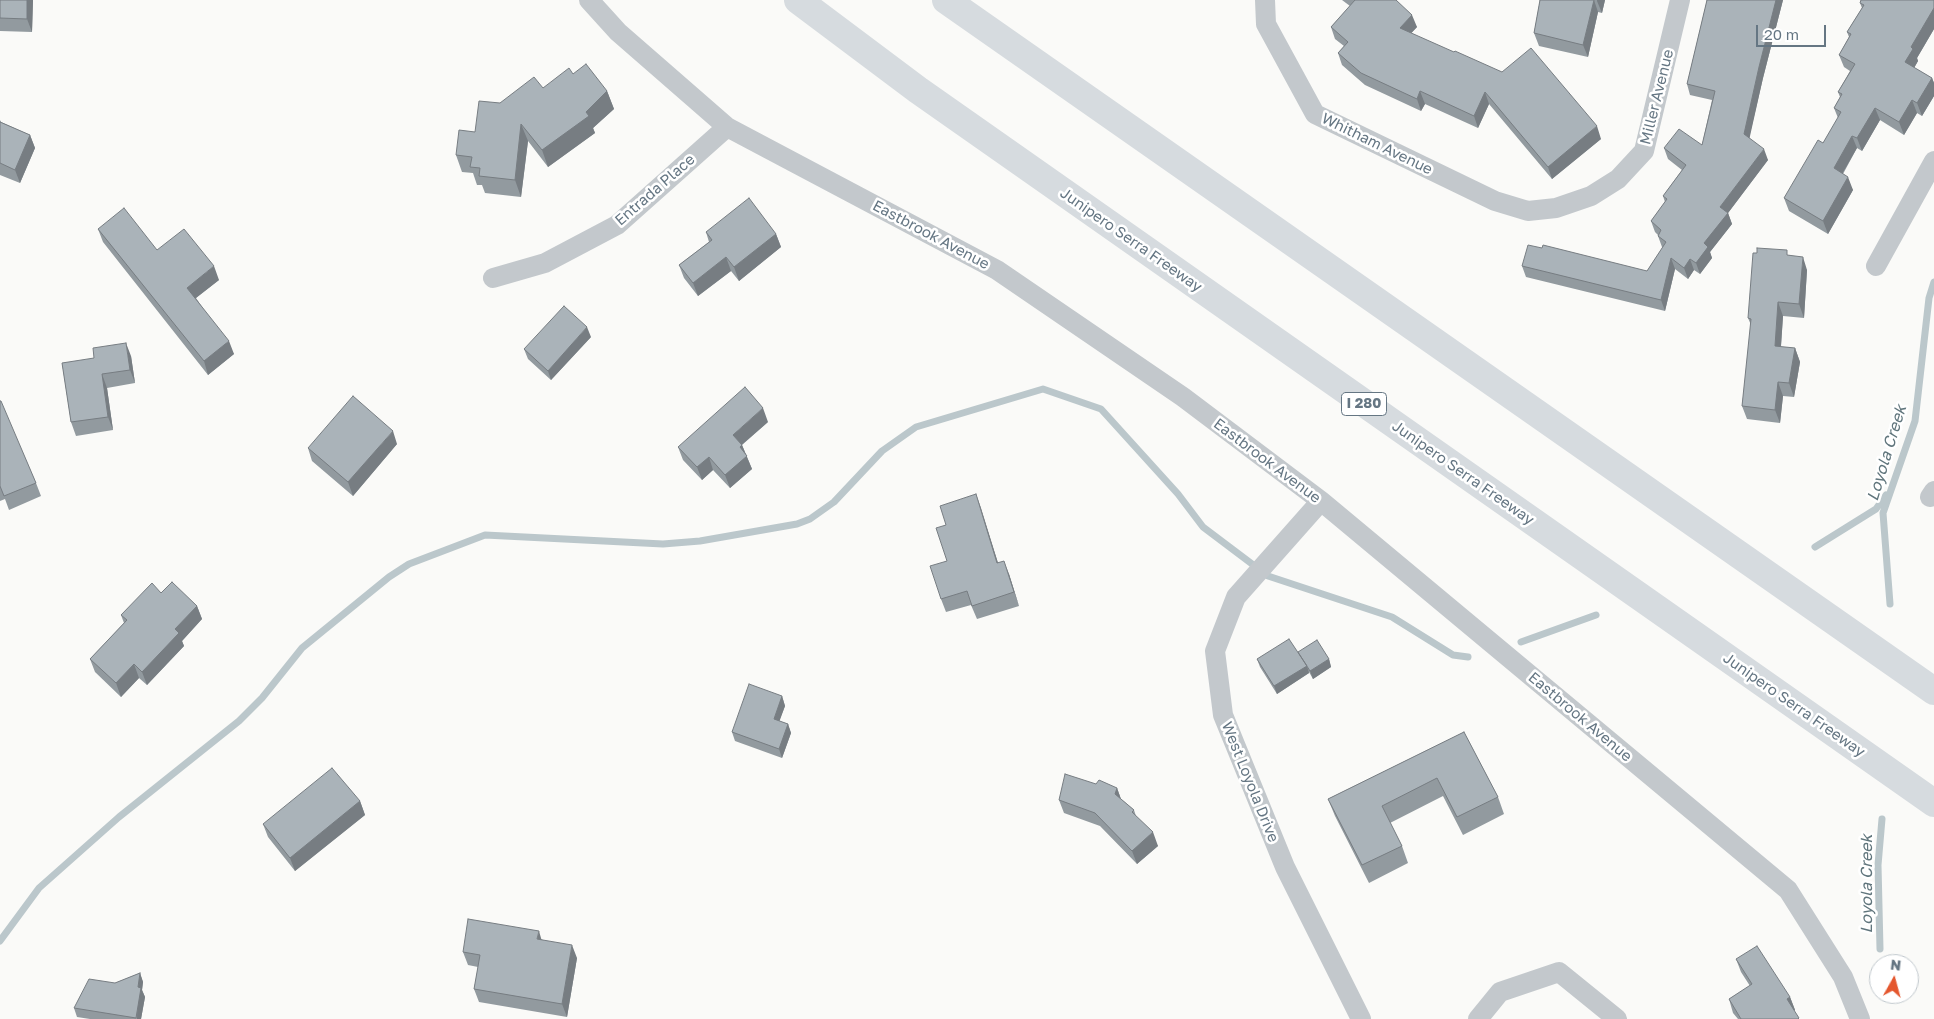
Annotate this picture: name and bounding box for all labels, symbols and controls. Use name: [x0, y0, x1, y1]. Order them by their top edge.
scale bar: [1759, 15, 1829, 47]
text: 20 m: [1764, 25, 1799, 43]
street label: Miller Avenue: [1636, 47, 1678, 147]
street label: Whitham Avenue: [1319, 109, 1435, 179]
street label: Entrada Place: [611, 150, 699, 230]
street label: Junipero Serra Freeway: [1056, 184, 1206, 296]
street label: Eastbrook Avenue: [870, 197, 992, 273]
road number: I 280: [1342, 392, 1386, 416]
water label: Loyola Creek: [1863, 403, 1911, 503]
street label: Eastbrook Avenue: [1210, 415, 1324, 507]
street label: Junipero Serra Freeway: [1388, 417, 1538, 529]
street label: Junipero Serra Freeway: [1719, 649, 1869, 761]
street label: Eastbrook Avenue: [1525, 668, 1635, 766]
street label: West Loyola Drive: [1218, 719, 1282, 845]
water label: Loyola Creek: [1857, 834, 1877, 934]
north arrow: [1869, 954, 1919, 1004]
text: N: [1889, 956, 1902, 974]

